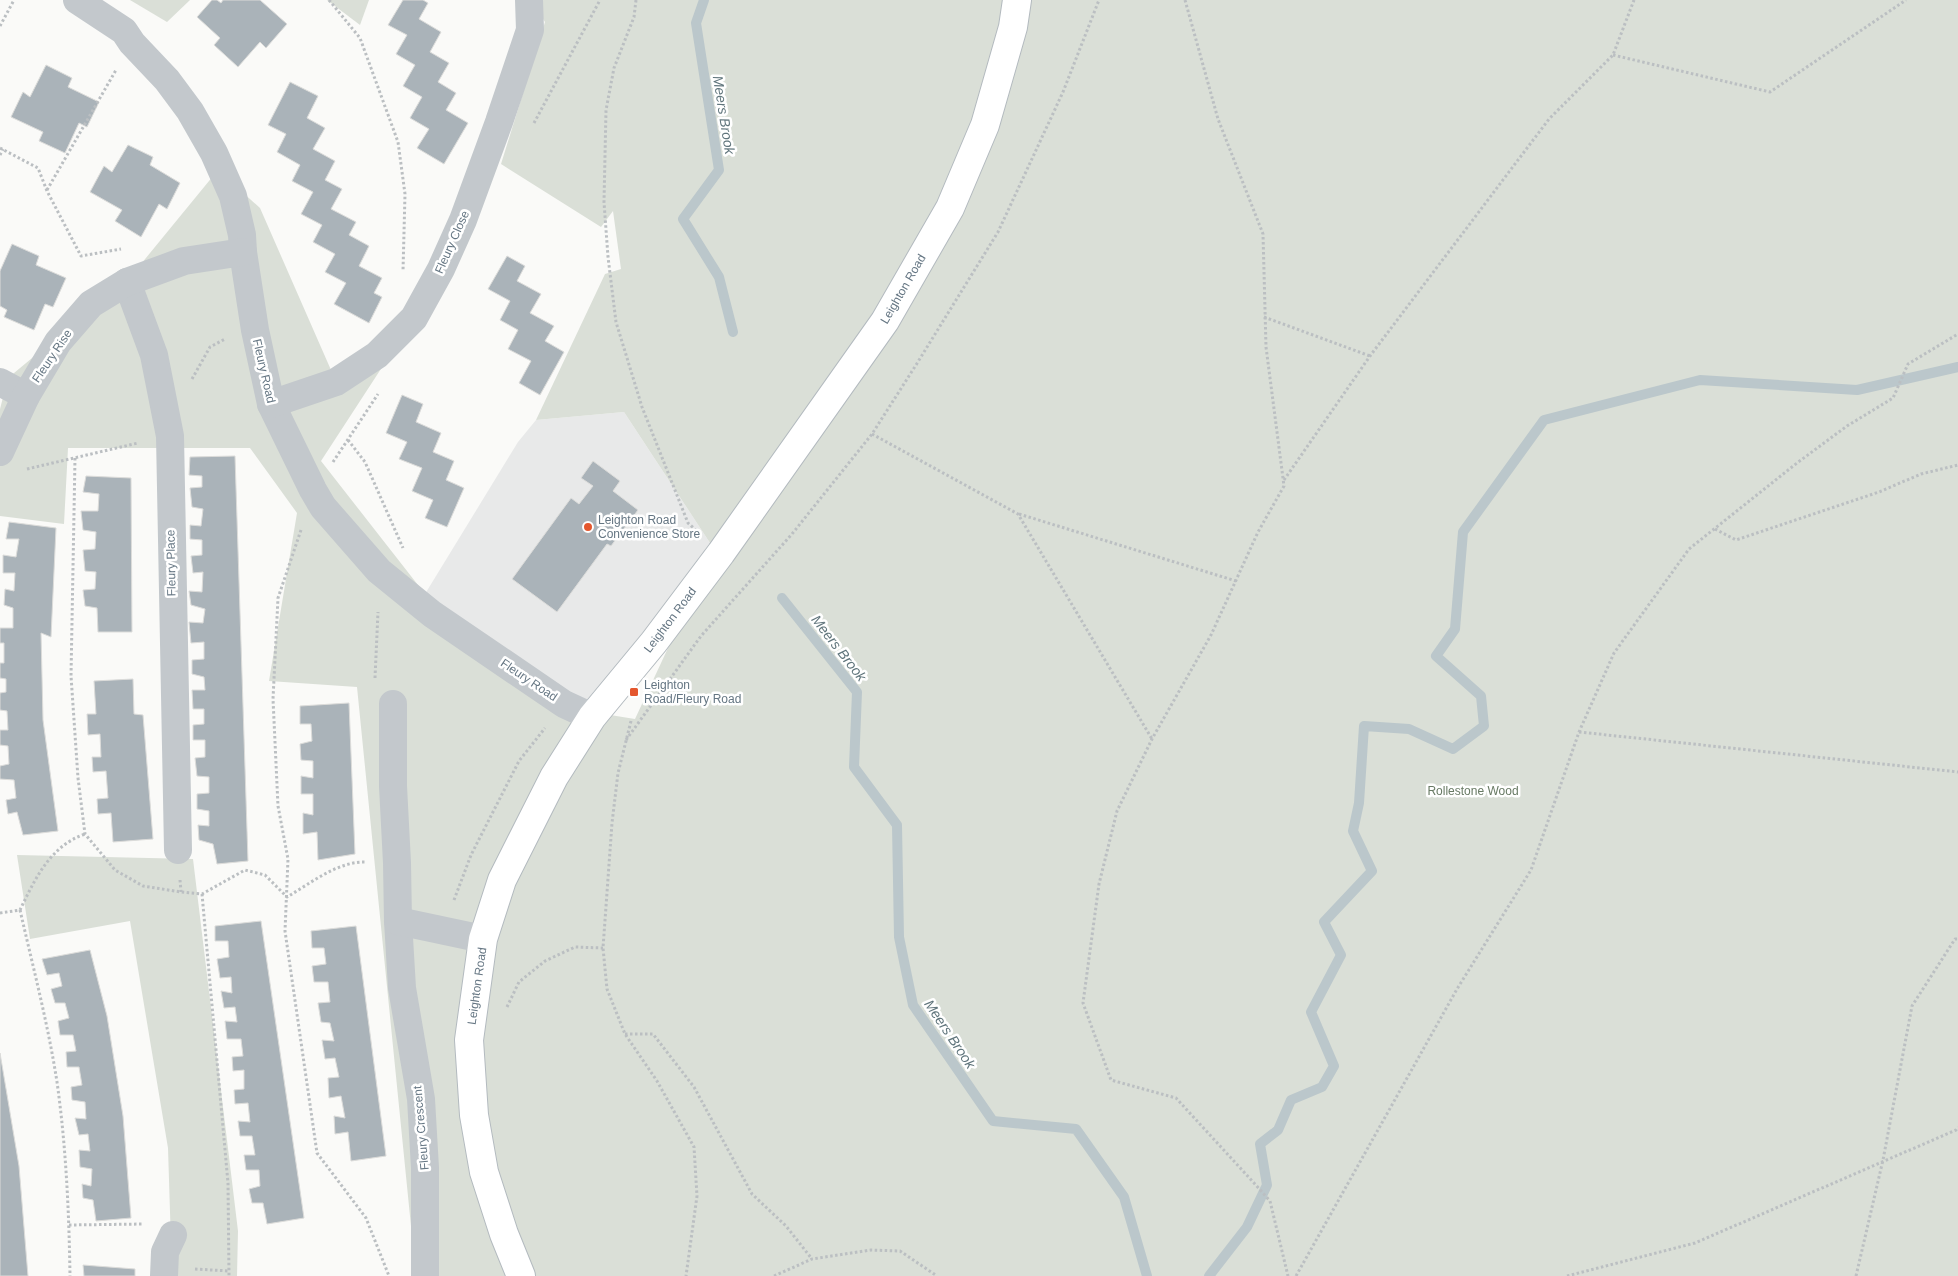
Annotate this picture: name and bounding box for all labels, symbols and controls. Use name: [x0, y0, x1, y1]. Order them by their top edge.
water label: Meers Brook: [710, 75, 738, 156]
street label: Fleury Close: [432, 208, 472, 276]
street label: Leighton Road: [877, 252, 929, 326]
street label: Fleury Rise: [29, 327, 75, 385]
street label: Fleury Road: [250, 338, 278, 404]
place label: Leighton Road Convenience Store: [598, 513, 700, 541]
marker: Leighton Road Convenience Store: [582, 521, 594, 533]
street label: Fleury Place: [163, 529, 179, 596]
street label: Leighton Road: [641, 585, 699, 655]
water label: Meers Brook: [808, 612, 870, 685]
street label: Fleury Road: [498, 656, 560, 704]
place label: Leighton Road/Fleury Road: [644, 678, 741, 706]
marker: Leighton Road/Fleury Road: [628, 686, 640, 698]
park label: Rollestone Wood: [1427, 784, 1519, 798]
street label: Leighton Road: [465, 946, 489, 1026]
water label: Meers Brook: [921, 997, 979, 1072]
street label: Fleury Crescent: [410, 1085, 432, 1171]

